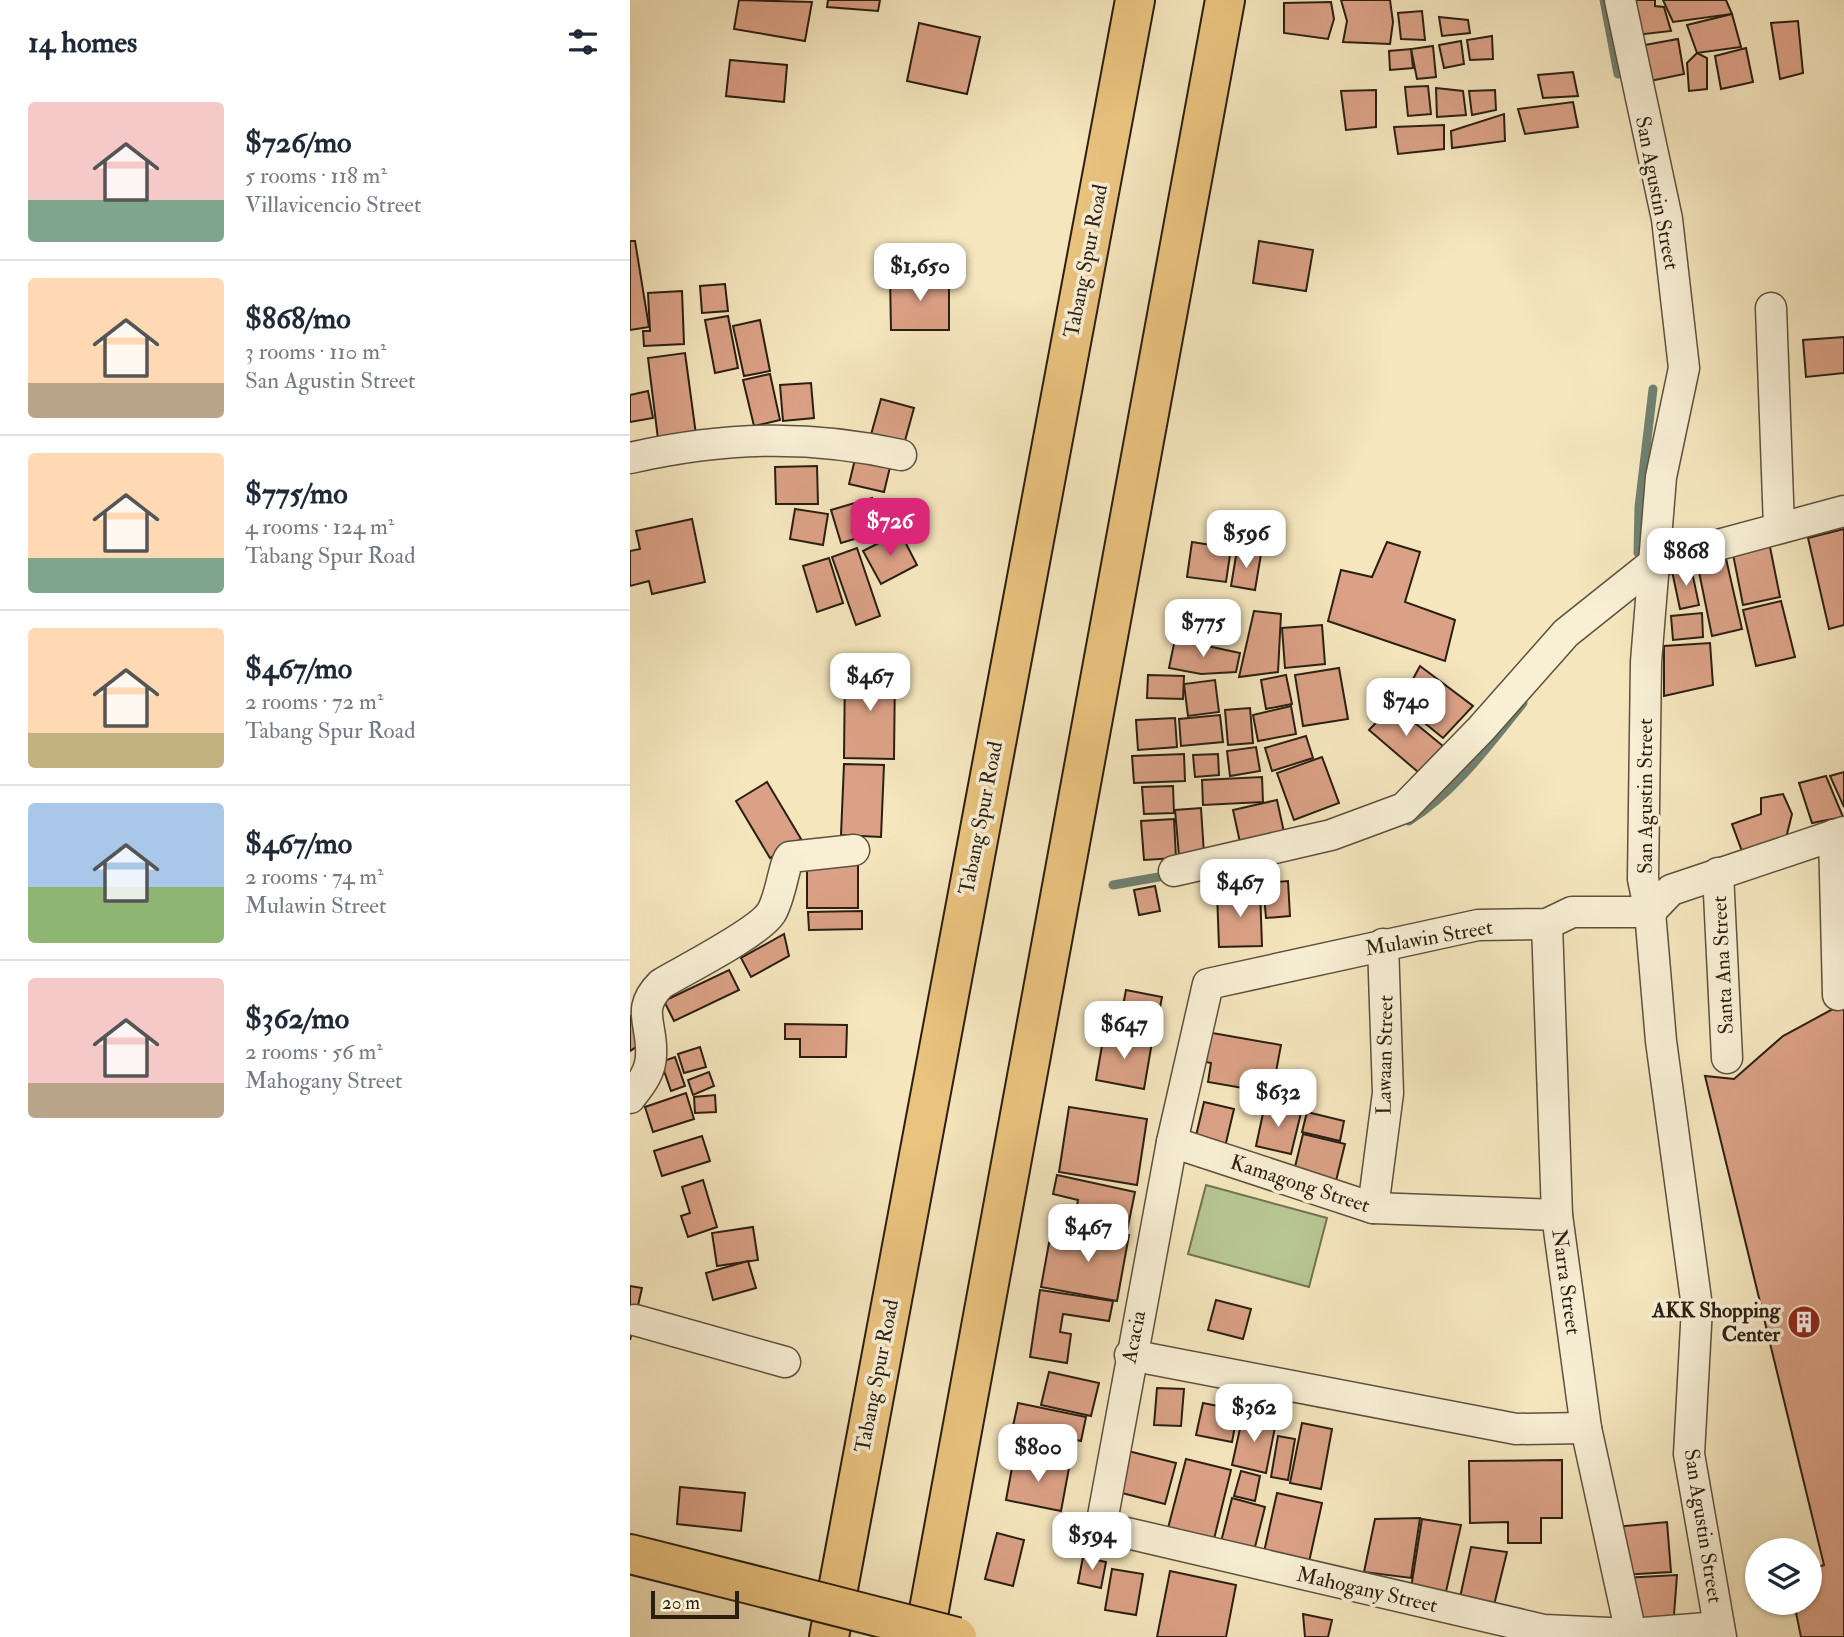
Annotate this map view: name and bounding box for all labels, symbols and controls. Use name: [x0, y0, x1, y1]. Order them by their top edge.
icon: filters: [564, 23, 602, 61]
text: 14 homes: [28, 24, 137, 61]
street label: San Agustin Street: [1629, 114, 1685, 272]
text: $726/mo: [245, 124, 351, 161]
icon: home: [84, 130, 168, 214]
text: 5 rooms · 118 m²: [245, 161, 387, 190]
street label: Tabang Spur Road: [1058, 181, 1114, 340]
text: Villavicencio Street: [245, 190, 421, 219]
pin: $1,650: [863, 244, 977, 303]
text: $1,650: [890, 251, 950, 280]
text: $868/mo: [245, 300, 351, 337]
icon: home: [84, 306, 168, 390]
text: 3 rooms · 110 m²: [245, 337, 386, 366]
text: San Agustin Street: [245, 366, 416, 395]
text: $775/mo: [245, 475, 348, 512]
icon: home: [84, 481, 168, 565]
pin: $726: [849, 498, 931, 558]
text: $726: [867, 506, 913, 535]
pin: $596: [1205, 510, 1287, 570]
text: 4 rooms · 124 m²: [245, 512, 394, 541]
text: $596: [1223, 518, 1269, 547]
pin: $868: [1645, 528, 1727, 588]
text: $868: [1663, 536, 1709, 565]
text: Tabang Spur Road: [245, 541, 415, 570]
pin: $775: [1162, 600, 1244, 659]
text: $775: [1181, 607, 1225, 636]
text: $467/mo: [245, 650, 352, 687]
pin: $467: [829, 654, 911, 713]
icon: home: [84, 656, 168, 740]
text: $467: [846, 661, 894, 690]
pin: $740: [1365, 678, 1447, 738]
text: $740: [1382, 686, 1430, 715]
text: 2 rooms · 72 m²: [245, 687, 383, 716]
text: Tabang Spur Road: [245, 716, 415, 745]
street label: San Agustin Street: [1632, 718, 1659, 874]
street label: Tabang Spur Road: [953, 738, 1009, 897]
text: $467/mo: [245, 825, 352, 862]
icon: home: [84, 831, 168, 915]
pin: $467: [1199, 860, 1281, 919]
text: 2 rooms · 74 m²: [245, 862, 384, 891]
text: $467: [1216, 867, 1264, 896]
text: Mulawin Street: [245, 891, 386, 920]
street label: Santa Ana Street: [1706, 895, 1740, 1035]
street label: Mulawin Street: [1363, 913, 1495, 962]
street label: Lawaan Street: [1370, 995, 1400, 1115]
text: $362/mo: [245, 1000, 349, 1037]
pin: $647: [1083, 1002, 1165, 1061]
icon: home: [84, 1006, 168, 1090]
text: $647: [1100, 1009, 1148, 1038]
text: 2 rooms · 56 m²: [245, 1037, 383, 1066]
text: Mahogany Street: [245, 1066, 402, 1095]
pin: $632: [1237, 1070, 1319, 1129]
text: $632: [1255, 1077, 1301, 1106]
street label: Kamagong Street: [1227, 1149, 1373, 1219]
pin: $467: [1047, 1204, 1129, 1264]
text: $467: [1064, 1212, 1112, 1241]
street label: Narra Street: [1545, 1228, 1587, 1337]
street label: Tabang Spur Road: [849, 1296, 905, 1455]
place label: AKK Shopping Center: [1651, 1297, 1781, 1348]
building icon: AKK Shopping Center: [1785, 1303, 1823, 1341]
street label: Acacia: [1115, 1308, 1152, 1367]
pin: $362: [1213, 1384, 1295, 1444]
text: $362: [1231, 1392, 1277, 1421]
pin: $800: [997, 1424, 1079, 1484]
text: $800: [1014, 1432, 1062, 1461]
street label: San Agustin Street: [1677, 1447, 1729, 1605]
pin: $594: [1051, 1512, 1133, 1572]
text: $594: [1068, 1520, 1116, 1549]
map controls: [1745, 1538, 1822, 1615]
button: layers: [1745, 1538, 1822, 1615]
street label: Mahogany Street: [1294, 1561, 1440, 1619]
scale bar: [651, 1588, 738, 1620]
text: 20 m: [662, 1591, 700, 1615]

